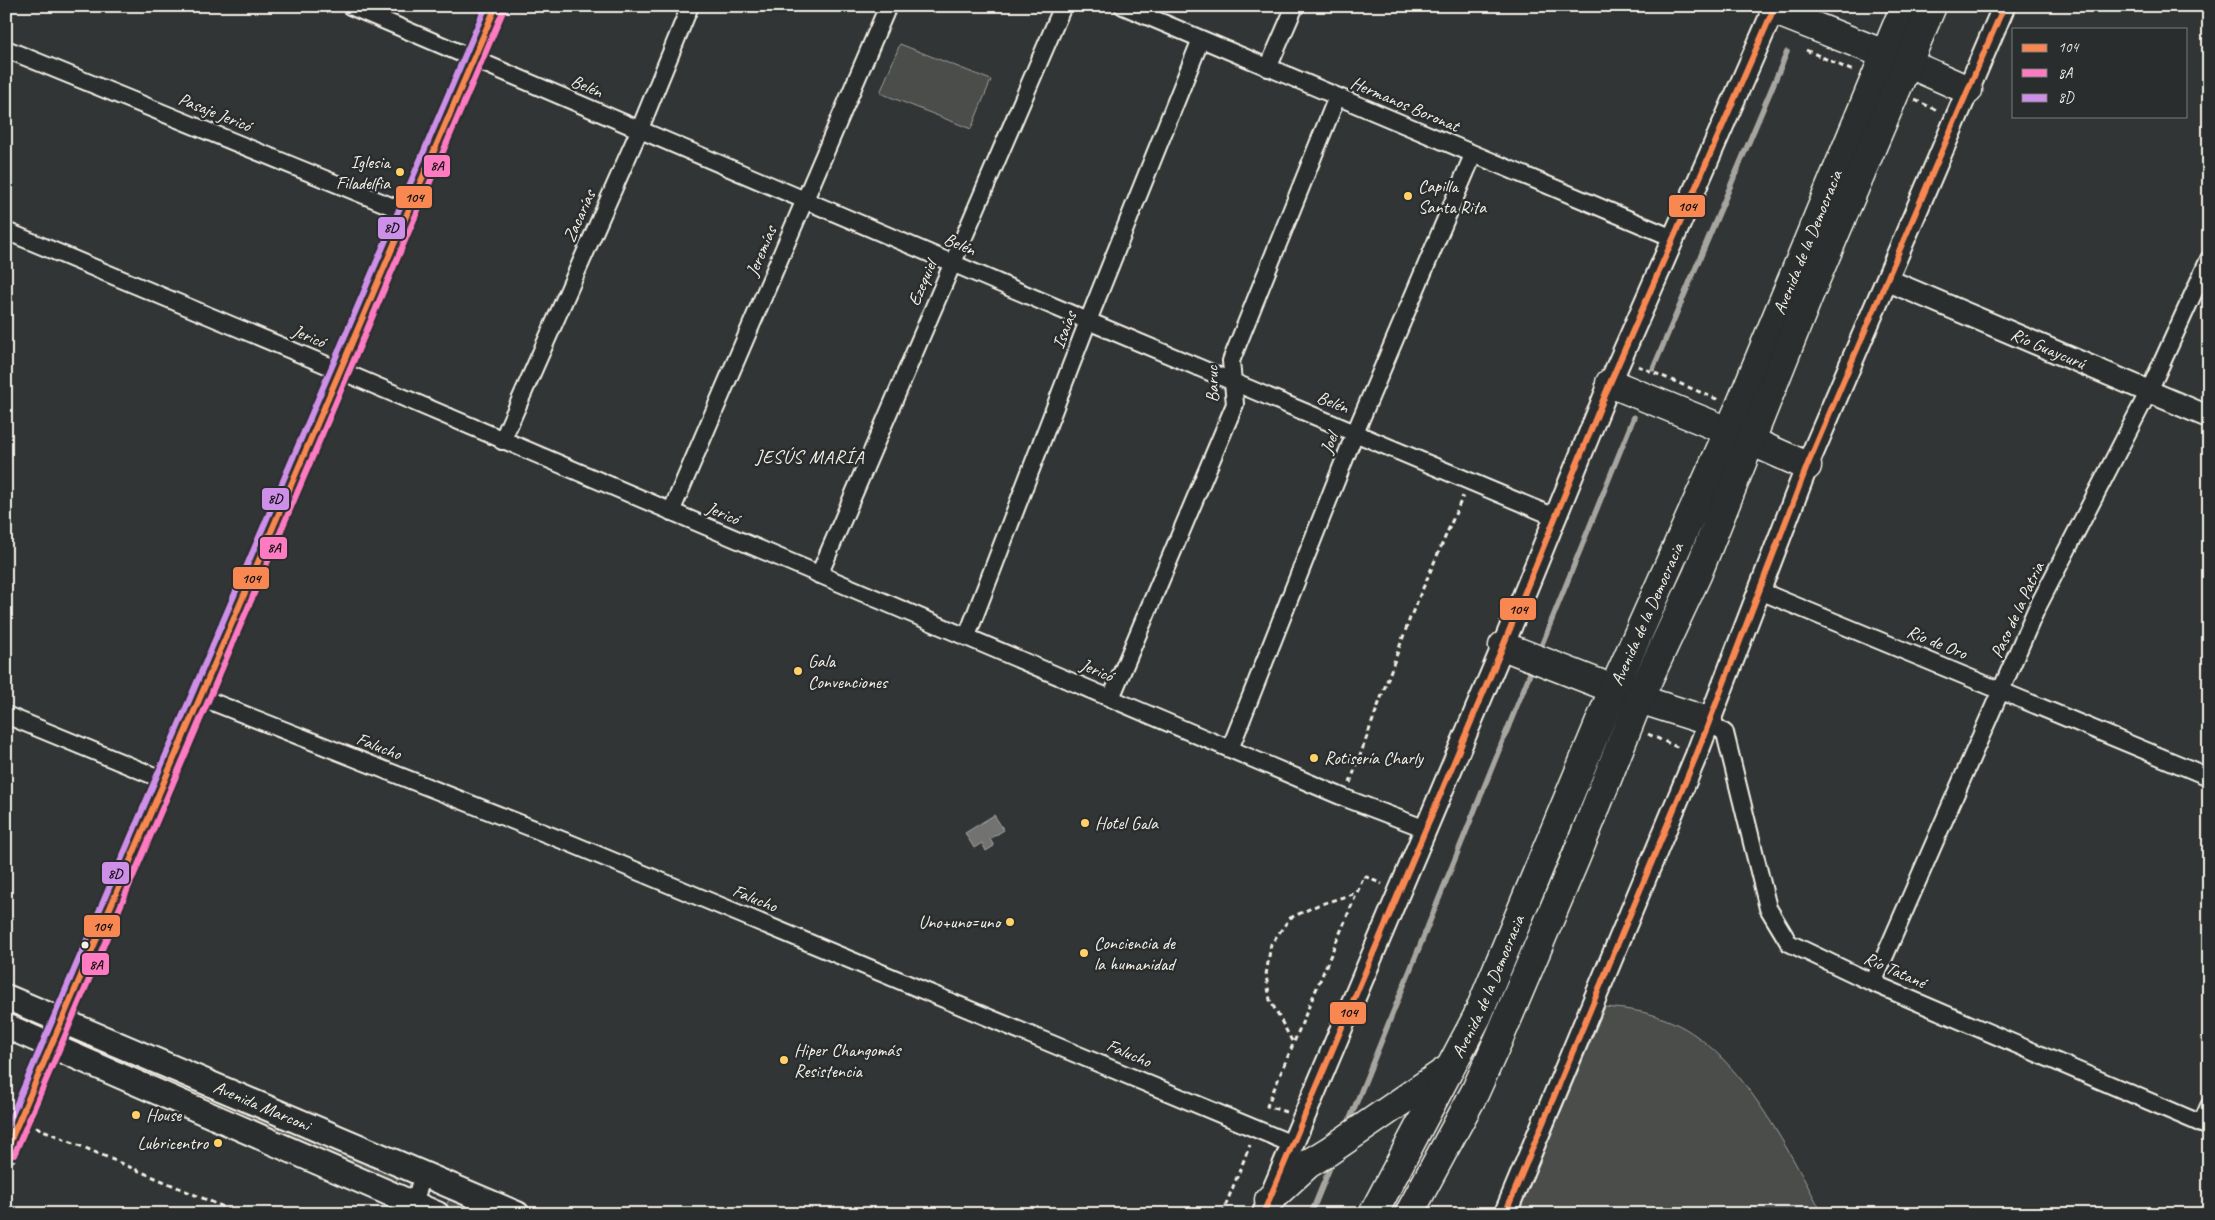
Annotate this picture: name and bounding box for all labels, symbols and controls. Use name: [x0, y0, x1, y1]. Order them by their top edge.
legend: [2012, 28, 2188, 118]
text: 104: [2058, 38, 2080, 57]
text: 8A: [2058, 64, 2074, 83]
street label: Belén: [568, 70, 607, 103]
street label: Hermanos Boronat: [1347, 71, 1464, 138]
street label: Pasaje Jericó: [175, 87, 257, 138]
text: 8D: [2058, 88, 2075, 107]
place label: Iglesia Filadelfia: [336, 151, 392, 194]
line badge: 8A: [423, 154, 451, 178]
text: 8A: [430, 157, 445, 174]
marker: Iglesia Filadelfia: [394, 166, 406, 178]
street label: Avenida de la Democracia: [1768, 166, 1847, 318]
place label: Capilla Santa Rita: [1418, 175, 1487, 218]
line badge: 104: [395, 185, 433, 209]
street label: Zacarías: [558, 185, 601, 245]
text: 104: [405, 189, 425, 206]
marker: Capilla Santa Rita: [1402, 190, 1414, 202]
line badge: 104: [1668, 194, 1706, 218]
text: 104: [1678, 198, 1698, 215]
line badge: 8D: [377, 216, 406, 240]
text: 8D: [384, 219, 400, 236]
street label: Jeremías: [740, 221, 782, 280]
street label: Belén: [941, 228, 980, 261]
street label: Ezequiel: [903, 254, 942, 309]
street label: Isaías: [1047, 306, 1082, 352]
street label: Jericó: [288, 319, 331, 354]
street label: Río Guaycurú: [2007, 323, 2090, 375]
street label: Baruc: [1201, 365, 1223, 403]
street label: Belén: [1314, 386, 1353, 419]
street label: Joel: [1315, 427, 1344, 457]
district label: JESÚS MARÍA: [755, 445, 865, 469]
line badge: 8D: [261, 487, 290, 511]
text: 8D: [268, 490, 284, 507]
street label: Jericó: [702, 496, 745, 531]
line badge: 8A: [259, 536, 288, 560]
street label: Avenida de la Democracia: [1606, 538, 1689, 689]
text: 8A: [267, 539, 282, 556]
street label: Paso de la Patria: [1985, 558, 2049, 661]
line badge: 104: [232, 566, 270, 590]
text: 104: [242, 570, 262, 587]
line badge: 104: [1499, 597, 1537, 621]
text: 104: [1509, 601, 1529, 618]
street label: Río de Oro: [1904, 620, 1972, 665]
place label: Gala Convenciones: [808, 650, 889, 693]
street label: Jericó: [1076, 653, 1119, 688]
marker: Gala Convenciones: [792, 665, 804, 677]
street label: Falucho: [354, 727, 406, 765]
place label: Rotisería Charly: [1324, 747, 1425, 769]
marker: Rotisería Charly: [1308, 752, 1320, 764]
place label: Hotel Gala: [1095, 812, 1159, 834]
marker: Hotel Gala: [1079, 817, 1091, 829]
line badge: 8D: [101, 861, 130, 885]
text: 8D: [108, 865, 124, 882]
street label: Falucho: [730, 879, 782, 917]
place label: Uno+uno=uno: [919, 911, 1002, 933]
street label: Avenida de la Democracia: [1446, 911, 1530, 1062]
line badge: 104: [83, 914, 121, 938]
marker: Uno+uno=uno: [1004, 916, 1016, 928]
text: 104: [93, 918, 113, 935]
place label: Conciencia de la humanidad: [1094, 932, 1177, 975]
unlabelled marker: [80, 940, 90, 950]
marker: Conciencia de la humanidad: [1078, 947, 1090, 959]
street label: Río Tatané: [1861, 947, 1932, 995]
line badge: 8A: [81, 952, 110, 976]
text: 8A: [89, 956, 104, 973]
line badge: 104: [1329, 1001, 1367, 1025]
text: 104: [1339, 1004, 1359, 1021]
street label: Falucho: [1104, 1034, 1156, 1073]
place label: Hiper Changomás Resistencia: [794, 1039, 902, 1082]
marker: Hiper Changomás Resistencia: [778, 1054, 790, 1066]
street label: Avenida Marconi: [210, 1075, 316, 1137]
place label: House: [146, 1104, 182, 1126]
marker: House: [130, 1109, 142, 1121]
place label: Lubricentro: [137, 1132, 210, 1154]
marker: Lubricentro: [212, 1137, 224, 1149]

